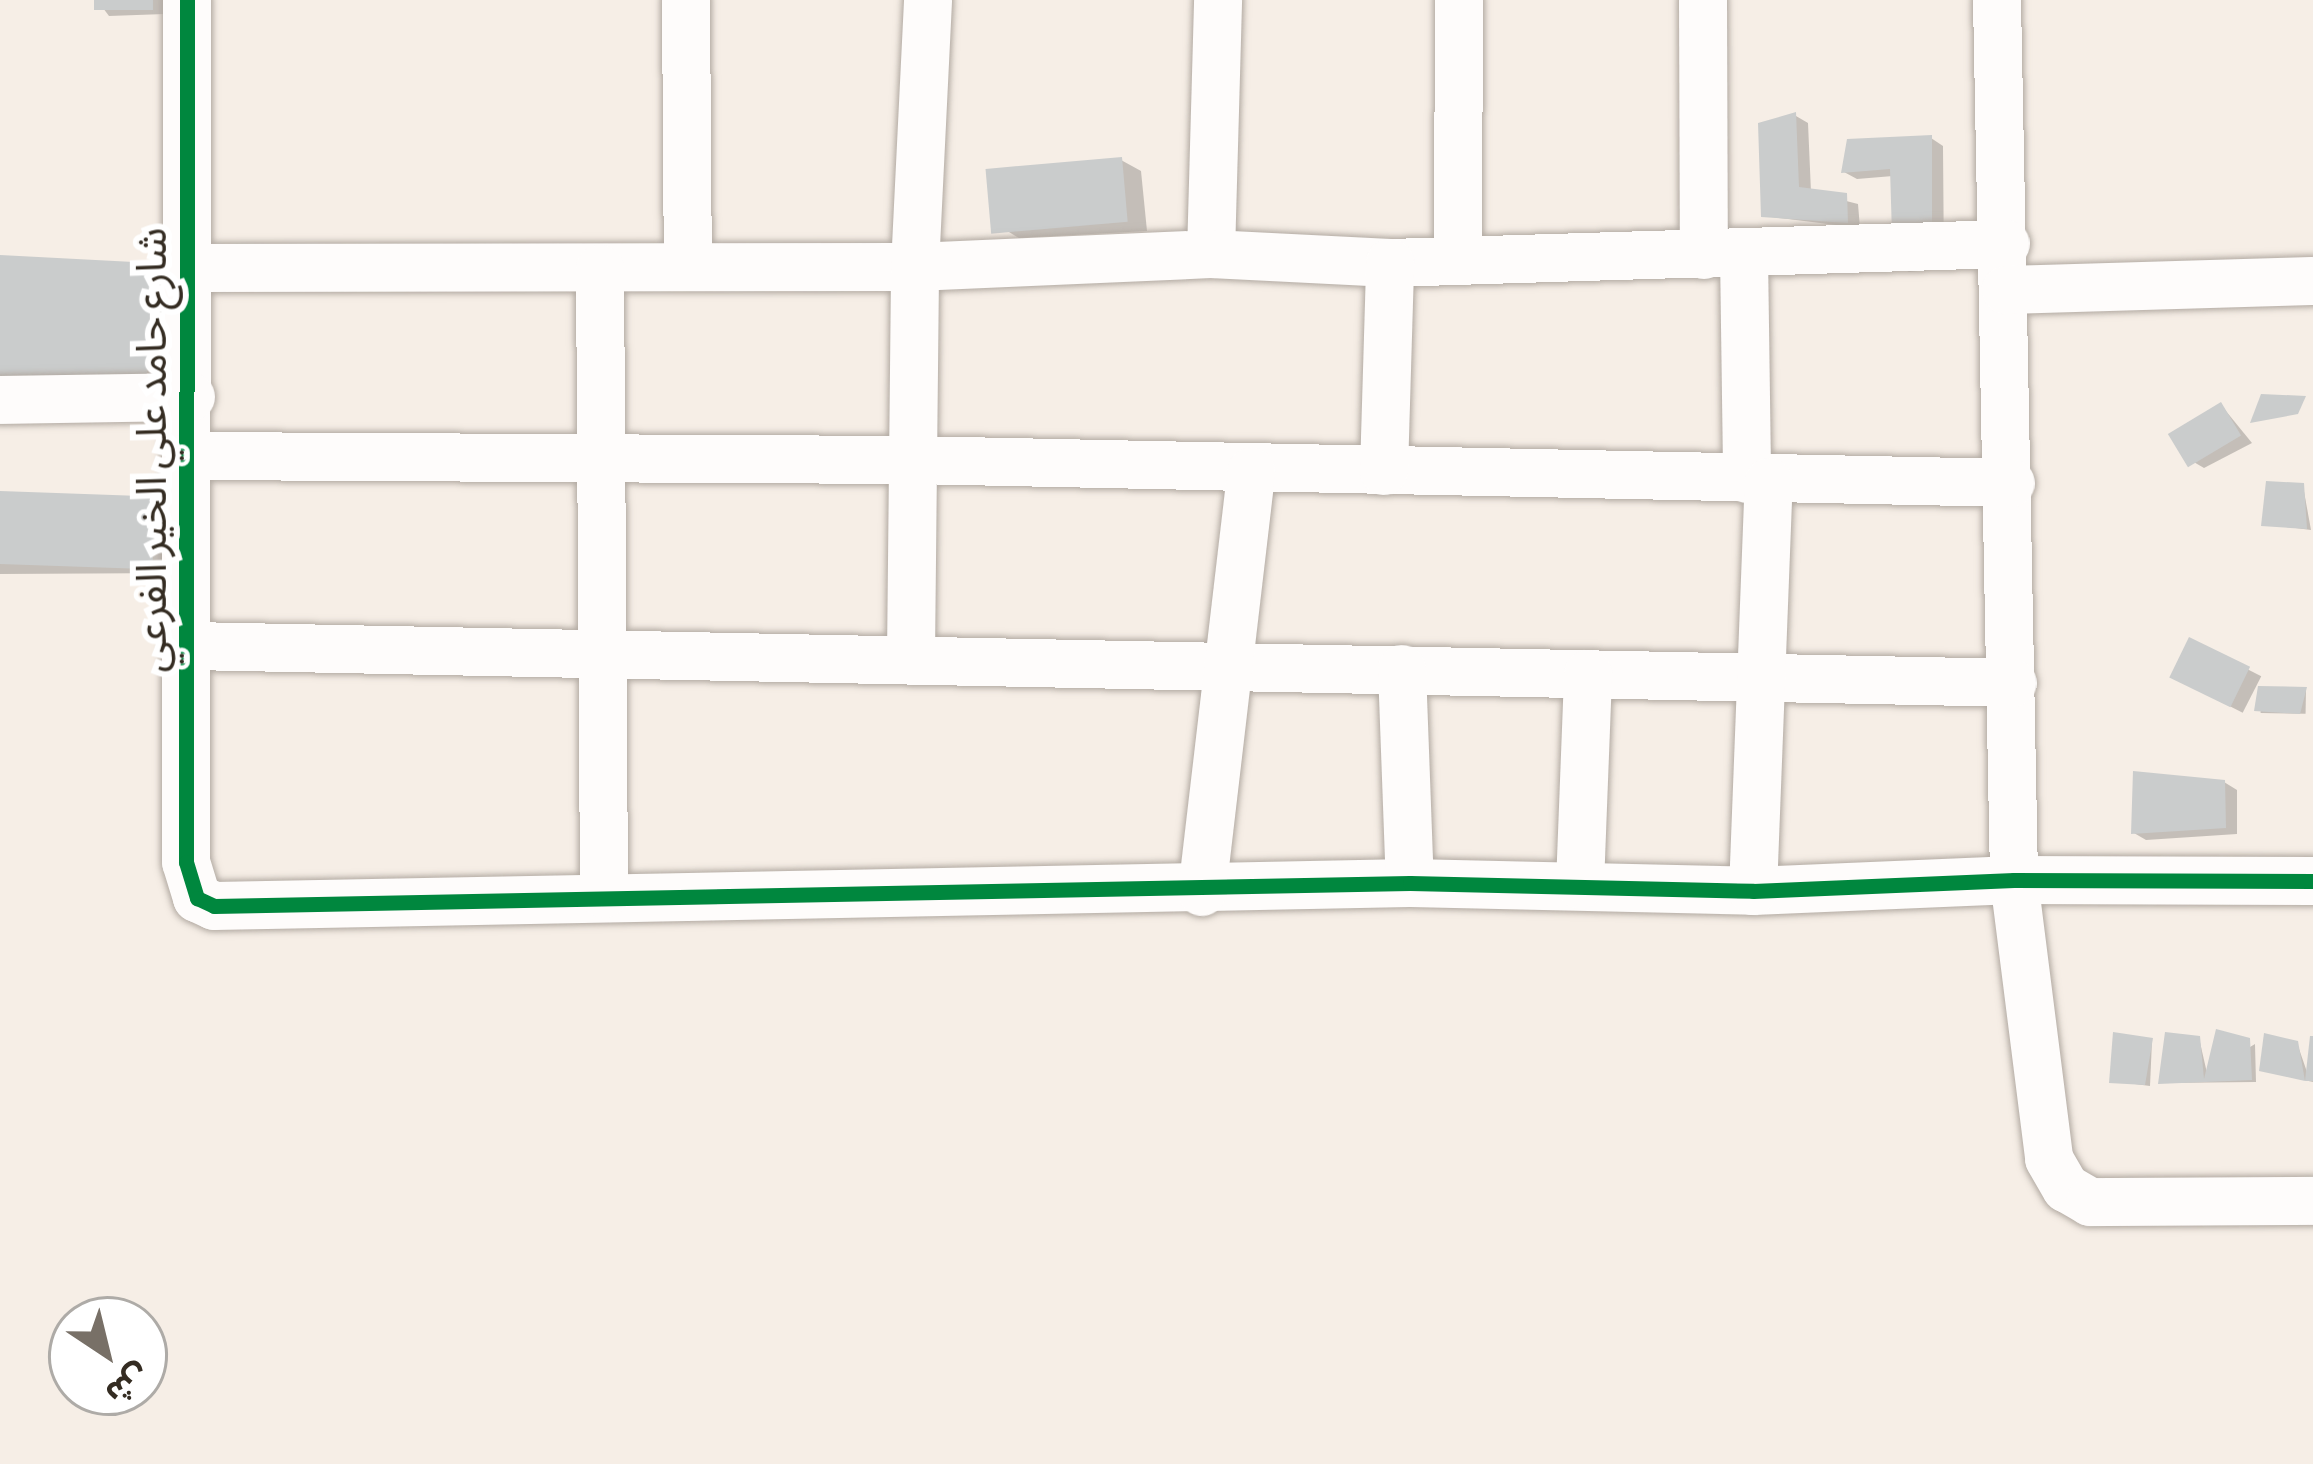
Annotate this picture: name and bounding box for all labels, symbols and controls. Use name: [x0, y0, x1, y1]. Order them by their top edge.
street label: شارع حامد علي الخير الفرعي: [128, 228, 178, 672]
north arrow: [48, 1296, 168, 1416]
text: ش: [99, 1357, 155, 1410]

